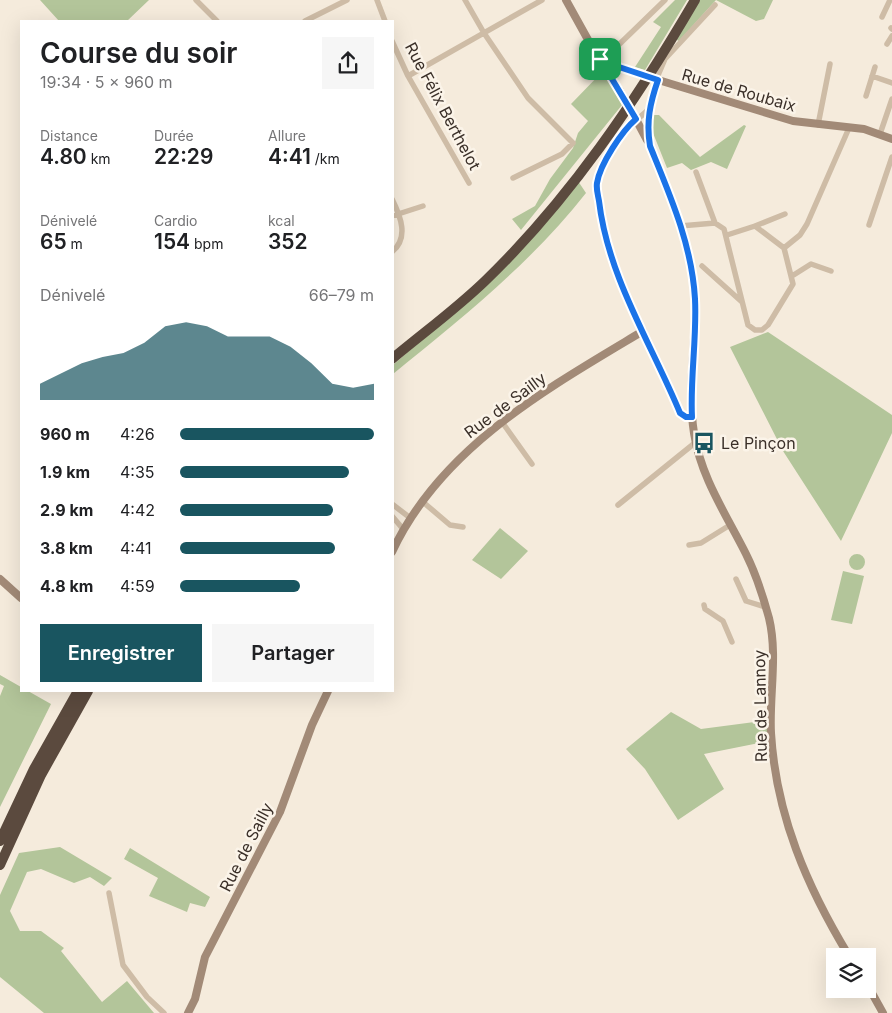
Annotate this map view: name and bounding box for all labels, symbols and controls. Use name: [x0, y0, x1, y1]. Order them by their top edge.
text: Course du soir: [40, 36, 237, 70]
button: share: [322, 37, 374, 89]
pin: [579, 38, 621, 80]
street label: Rue Félix Berthelot: [401, 39, 485, 173]
icon: arrive: [586, 45, 614, 73]
street label: Rue de Roubaix: [680, 64, 799, 116]
text: 19:34 · 5 × 960 m: [40, 72, 173, 92]
text: Distance: [40, 127, 98, 144]
text: Durée: [154, 127, 194, 144]
text: Allure: [268, 127, 306, 144]
text: 4.80: [40, 144, 87, 169]
text: 22:29: [154, 144, 213, 169]
text: 4:41: [268, 144, 311, 169]
text: km: [87, 150, 111, 167]
text: /km: [311, 150, 340, 167]
text: Dénivelé: [40, 212, 97, 229]
text: Cardio: [154, 212, 197, 229]
text: kcal: [268, 212, 295, 229]
text: 65: [40, 229, 67, 254]
text: 154: [154, 229, 190, 254]
text: 352: [268, 229, 308, 254]
text: m: [67, 235, 83, 252]
text: bpm: [190, 235, 223, 252]
text: Dénivelé: [40, 285, 105, 305]
text: 66–79 m: [309, 285, 374, 305]
street label: Rue de Sailly: [460, 368, 550, 442]
text: 960 m: [40, 424, 90, 444]
text: 4:26: [120, 424, 155, 444]
bus stop icon: Le Pinçon: [691, 430, 717, 456]
place label: Le Pinçon: [721, 433, 796, 453]
text: 1.9 km: [40, 462, 90, 482]
text: 4:35: [120, 462, 155, 482]
text: 2.9 km: [40, 500, 93, 520]
text: 4:42: [120, 500, 155, 520]
text: 3.8 km: [40, 538, 93, 558]
text: 4:41: [120, 538, 151, 558]
text: 4.8 km: [40, 576, 93, 596]
text: 4:59: [120, 576, 155, 596]
button: Enregistrer: [40, 624, 202, 682]
button: Partager: [212, 624, 374, 682]
street label: Rue de Lannoy: [749, 650, 771, 762]
street label: Rue de Sailly: [215, 799, 277, 895]
map controls: [826, 948, 876, 998]
button: layers: [826, 948, 876, 998]

